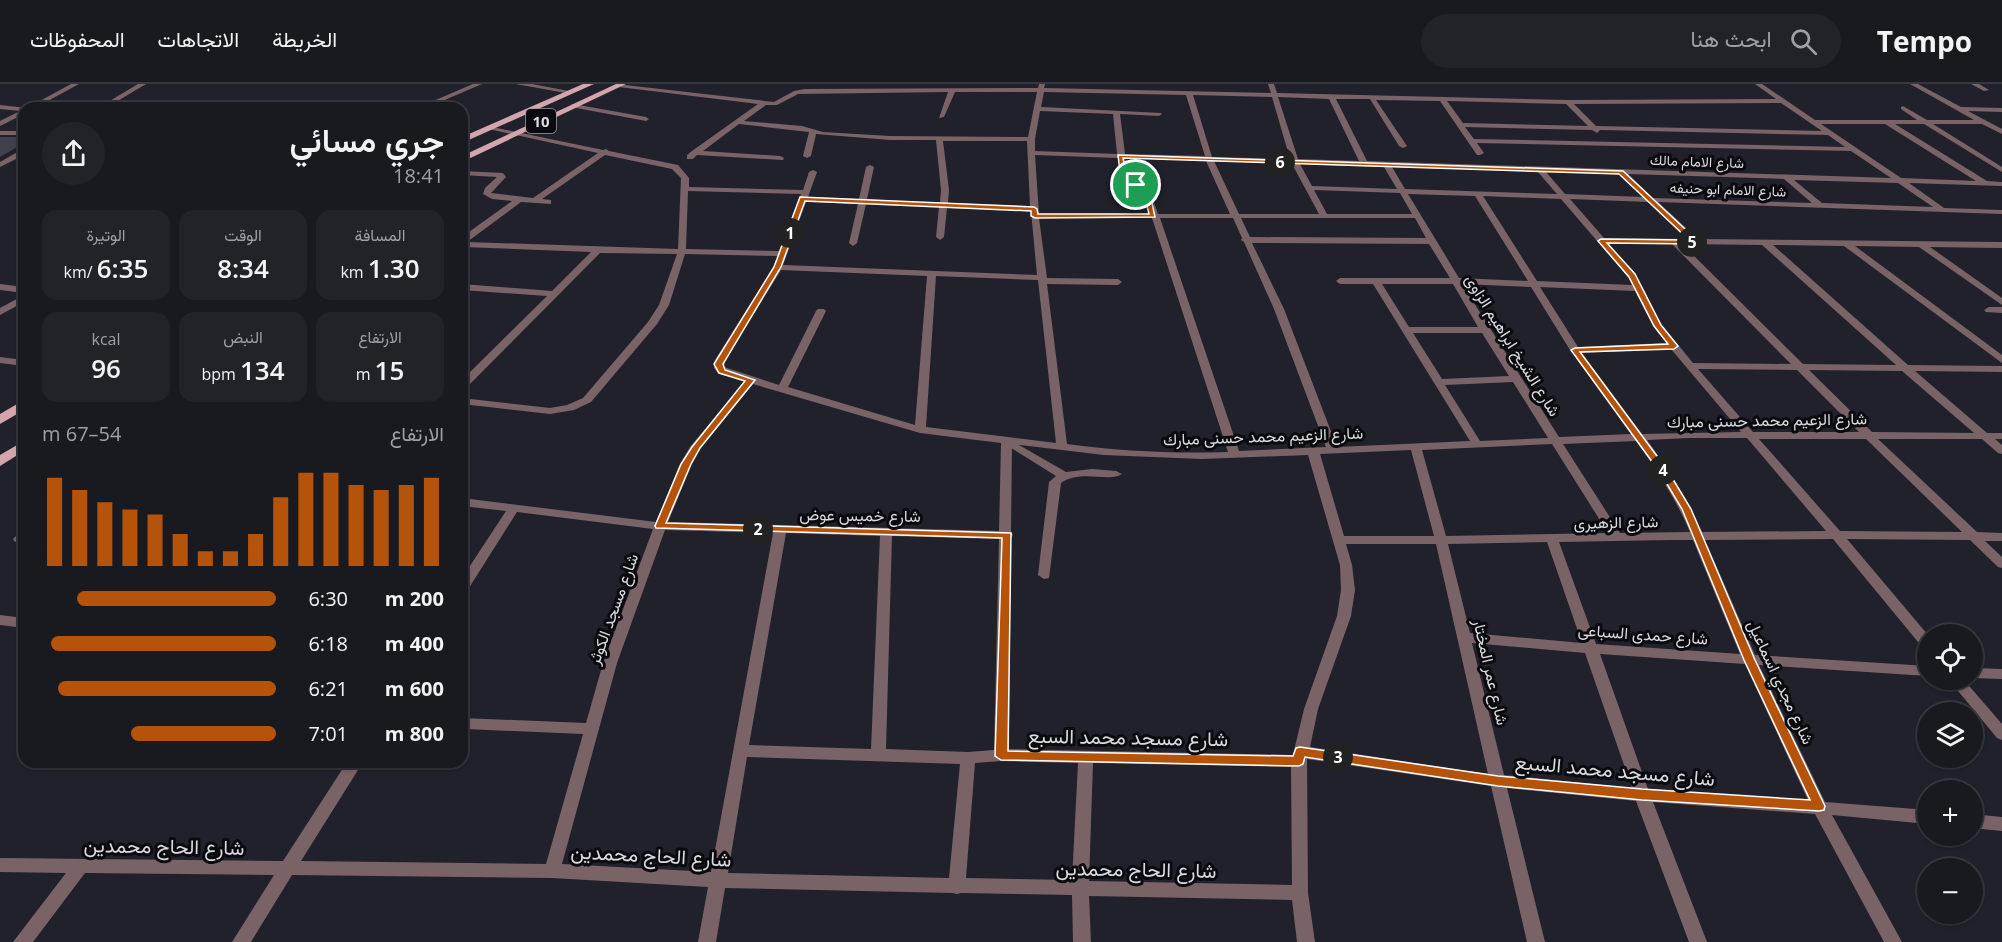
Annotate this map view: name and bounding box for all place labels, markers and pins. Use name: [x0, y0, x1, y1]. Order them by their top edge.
pin: 6: [1265, 147, 1295, 177]
pin: [1110, 159, 1161, 210]
pin: 1: [775, 218, 805, 248]
pin: 5: [1677, 227, 1707, 257]
pin: 4: [1648, 455, 1678, 485]
pin: 2: [743, 514, 773, 544]
pin: 3: [1323, 742, 1353, 772]

